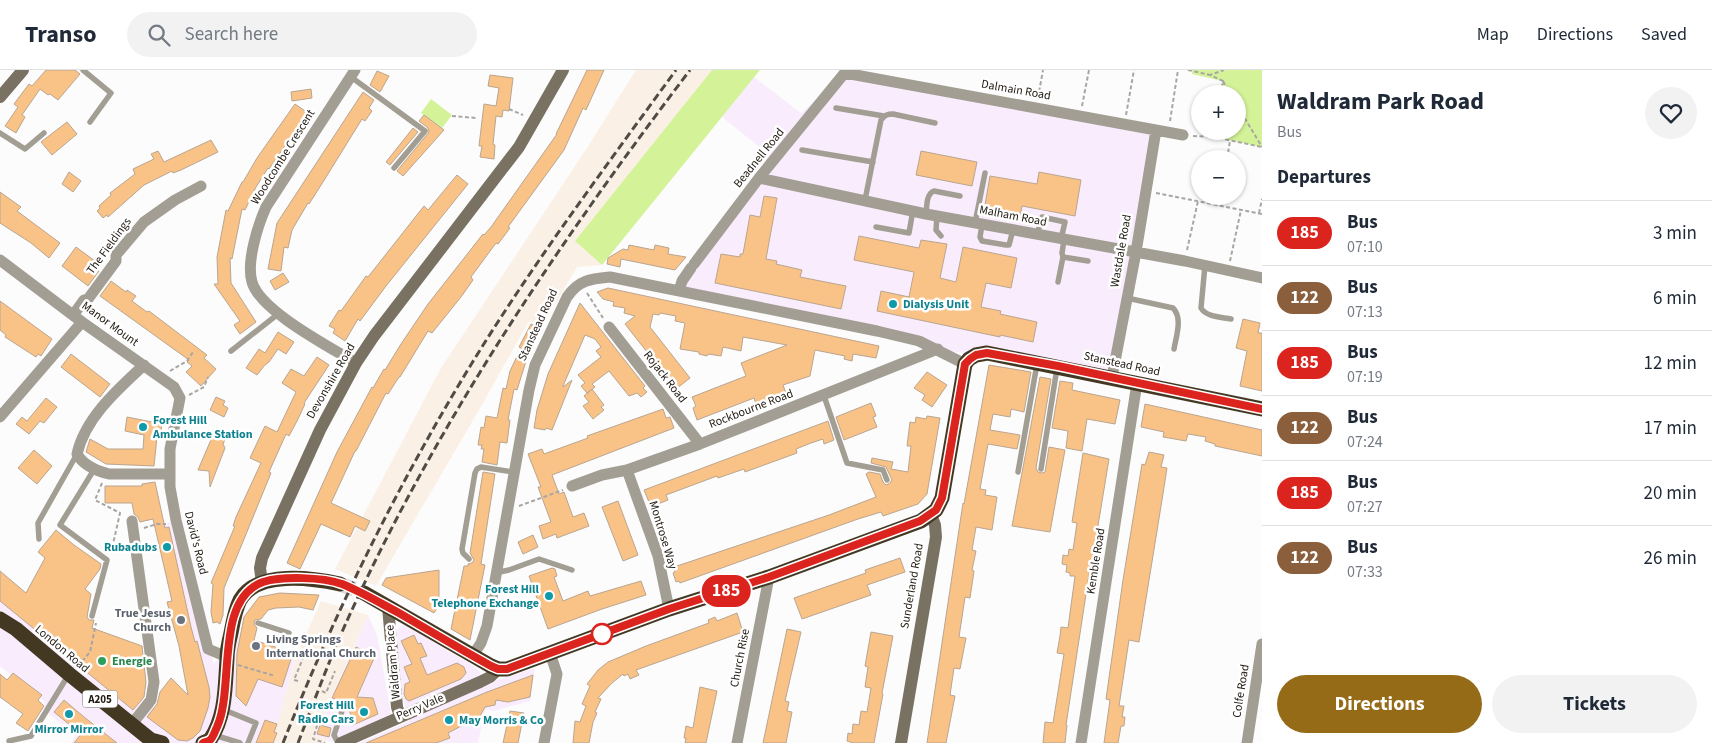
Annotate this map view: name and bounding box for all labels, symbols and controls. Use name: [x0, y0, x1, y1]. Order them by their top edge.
search box: [127, 12, 477, 57]
text: Transo: [25, 17, 97, 52]
icon: search: [145, 21, 173, 49]
text: Search here: [185, 21, 278, 48]
text: Map: [1477, 22, 1509, 47]
text: Directions: [1537, 22, 1613, 47]
text: Saved: [1641, 22, 1687, 47]
street label: Dalmain Road: [980, 76, 1052, 104]
text: Waldram Park Road: [1277, 84, 1484, 119]
map controls: [1191, 85, 1246, 205]
button: +: [1191, 85, 1246, 140]
button: heart: [1645, 87, 1697, 139]
street label: Woodcombe Crescent: [247, 106, 319, 208]
text: Bus: [1277, 121, 1302, 143]
street label: Beadnell Road: [730, 125, 788, 191]
button: −: [1191, 150, 1246, 205]
text: Departures: [1277, 164, 1371, 191]
street label: Malham Road: [978, 201, 1048, 231]
text: Bus: [1347, 209, 1378, 236]
street label: Wastdale Road: [1106, 213, 1136, 289]
street label: The Fieldings: [83, 214, 135, 278]
text: 185: [1290, 220, 1319, 245]
text: 3 min: [1653, 220, 1697, 247]
text: 07:10: [1347, 236, 1383, 258]
text: Bus: [1347, 274, 1378, 301]
text: 122: [1290, 285, 1319, 310]
text: 6 min: [1653, 285, 1697, 312]
street label: Stanstead Road: [514, 286, 562, 364]
place label: Dialysis Unit: [903, 296, 969, 313]
street label: Manor Mount: [78, 297, 142, 351]
marker: Dialysis Unit: [887, 298, 899, 310]
text: 07:13: [1347, 301, 1383, 323]
text: Bus: [1347, 339, 1378, 366]
street label: Devonshire Road: [302, 340, 360, 422]
street label: Rojack Road: [639, 347, 691, 407]
street label: Stanstead Road: [1082, 348, 1162, 380]
text: 185: [1290, 350, 1319, 375]
text: 12 min: [1643, 350, 1697, 377]
text: 07:19: [1347, 366, 1383, 388]
street label: Rockbourne Road: [706, 385, 796, 433]
text: Bus: [1347, 404, 1378, 431]
place label: Forest Hill Ambulance Station: [152, 412, 253, 443]
text: 122: [1290, 415, 1319, 440]
text: 17 min: [1643, 415, 1697, 442]
marker: Forest Hill Ambulance Station: [137, 421, 149, 433]
text: 07:24: [1347, 431, 1383, 453]
text: Bus: [1347, 469, 1378, 496]
text: 185: [1290, 480, 1319, 505]
text: 20 min: [1643, 480, 1697, 507]
text: 07:27: [1347, 496, 1383, 518]
street label: Montrose Way: [645, 499, 682, 572]
street label: David's Road: [180, 510, 212, 576]
street label: Kemble Road: [1082, 527, 1110, 595]
text: Bus: [1347, 534, 1378, 561]
place label: Rubadubs: [104, 539, 157, 556]
marker: Rubadubs: [161, 541, 173, 553]
street label: Sunderland Road: [896, 542, 928, 630]
text: 122: [1290, 545, 1319, 570]
text: 26 min: [1643, 545, 1697, 572]
text: 07:33: [1347, 561, 1383, 583]
line badge: 185: [697, 575, 755, 607]
text: 185: [712, 578, 740, 603]
place label: Forest Hill Telephone Exchange: [432, 581, 540, 612]
marker: Forest Hill Telephone Exchange: [543, 590, 555, 602]
place label: True Jesus Church: [115, 605, 171, 636]
marker: True Jesus Church: [175, 614, 187, 626]
street label: London Road: [31, 621, 93, 677]
unlabelled marker: [591, 623, 613, 645]
street label: Waldram Place: [381, 624, 405, 700]
street label: Church Rise: [726, 627, 754, 689]
place label: Living Springs International Church: [266, 631, 376, 662]
marker: Living Springs International Church: [250, 640, 262, 652]
place label: Energie: [112, 653, 152, 670]
marker: Energie: [96, 655, 108, 667]
street label: Colfe Road: [1228, 663, 1254, 719]
button: Directions: [1277, 675, 1482, 733]
button: Tickets: [1492, 675, 1697, 733]
street label: Perry Vale: [394, 689, 446, 725]
road number: A205: [82, 690, 118, 708]
place label: Forest Hill Radio Cars: [298, 697, 355, 728]
marker: Forest Hill Radio Cars: [358, 706, 370, 718]
marker: Mirror Mirror: [63, 708, 75, 720]
place label: May Morris & Co: [459, 712, 544, 729]
marker: May Morris & Co: [443, 714, 455, 726]
place label: Mirror Mirror: [34, 721, 104, 738]

